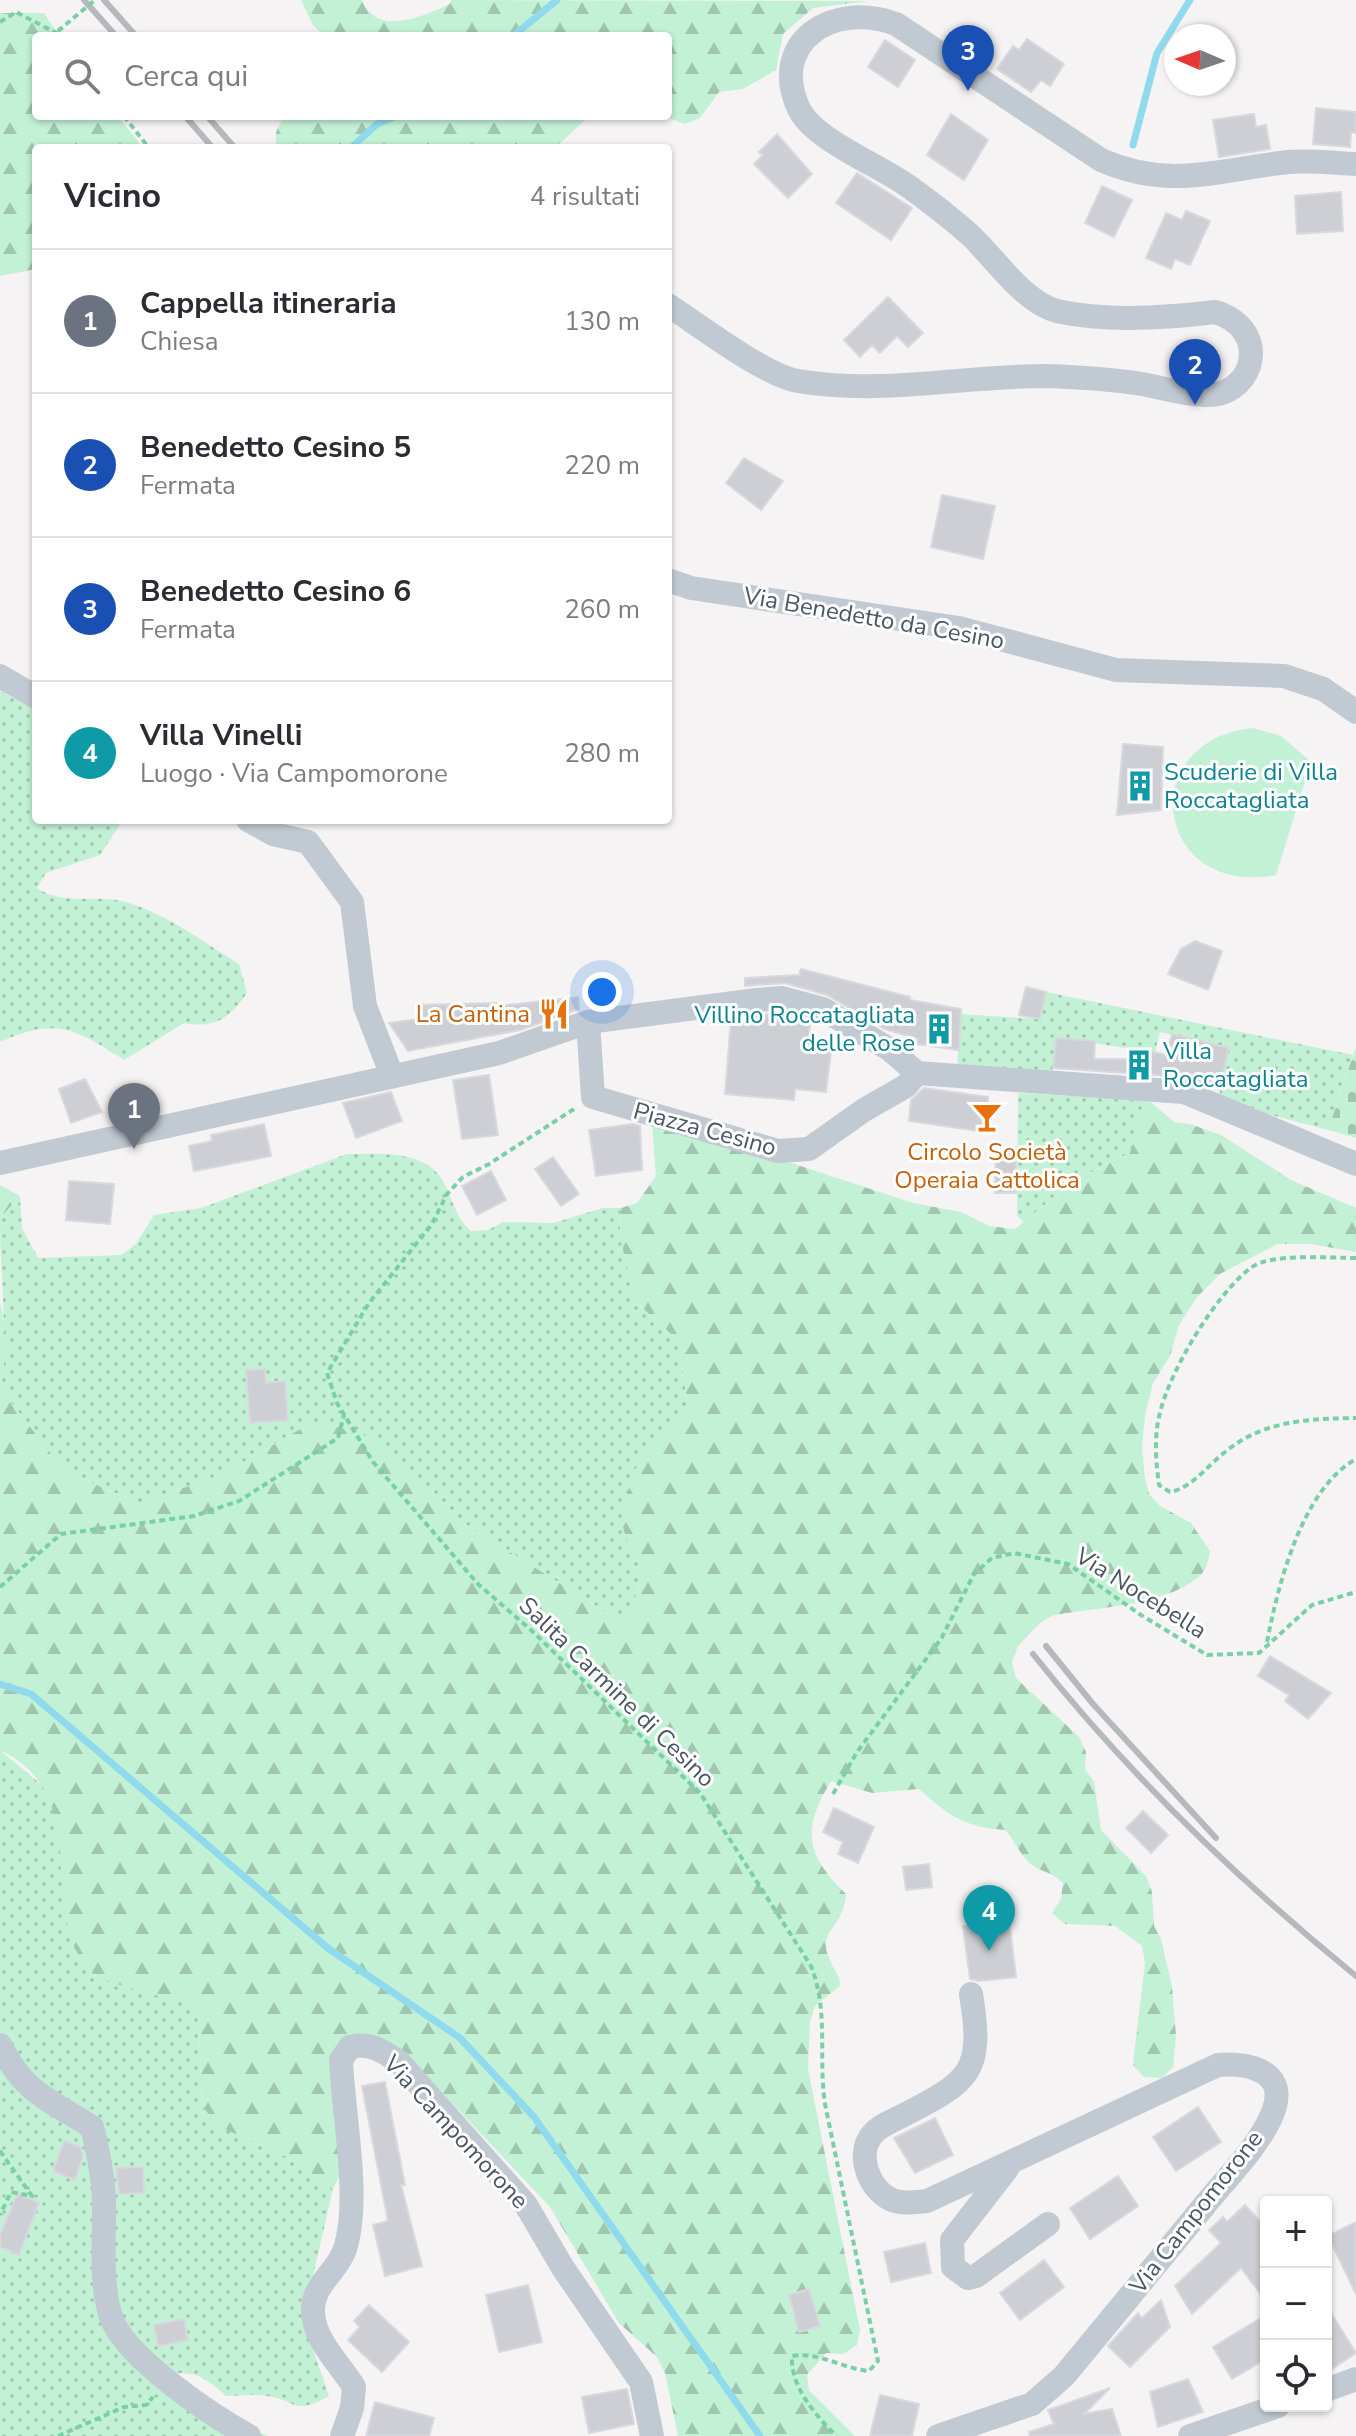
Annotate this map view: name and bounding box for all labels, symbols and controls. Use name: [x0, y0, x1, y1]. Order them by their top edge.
north arrow: [1164, 24, 1236, 96]
pin: 3: [942, 25, 994, 91]
search box: [32, 32, 672, 120]
icon: search: [60, 54, 104, 98]
text: Cerca qui: [124, 56, 248, 97]
text: Vicino: [64, 173, 161, 219]
text: 4 risultati: [530, 179, 640, 214]
text: Cappella itineraria: [140, 283, 397, 324]
text: 1: [82, 304, 98, 339]
text: 130 m: [564, 304, 640, 339]
text: Chiesa: [140, 324, 218, 359]
pin: 2: [1169, 339, 1221, 405]
text: Benedetto Cesino 5: [140, 427, 411, 468]
text: 2: [82, 448, 98, 483]
text: 220 m: [564, 448, 640, 483]
text: Fermata: [140, 468, 236, 503]
text: Benedetto Cesino 6: [140, 571, 411, 612]
street label: Via Benedetto da Cesino: [740, 579, 1007, 657]
text: 3: [82, 592, 98, 627]
text: 260 m: [564, 592, 640, 627]
text: Fermata: [140, 612, 236, 647]
text: Villa Vinelli: [140, 715, 302, 756]
text: 4: [82, 736, 98, 771]
text: 280 m: [564, 736, 640, 771]
text: Luogo · Via Campomorone: [140, 756, 448, 791]
place label: Scuderie di Villa Roccatagliata: [1164, 756, 1338, 816]
building icon: Scuderie di Villa Roccatagliata: [1123, 769, 1157, 803]
your location: [582, 972, 622, 1012]
restaurant icon: La Cantina: [537, 997, 571, 1031]
place label: La Cantina: [416, 998, 530, 1030]
place label: Villino Roccatagliata delle Rose: [694, 999, 915, 1059]
building icon: Villino Roccatagliata delle Rose: [922, 1012, 956, 1046]
place label: Villa Roccatagliata: [1162, 1035, 1308, 1095]
building icon: Villa Roccatagliata: [1122, 1048, 1156, 1082]
pin: 1: [108, 1083, 160, 1149]
street label: Piazza Cesino: [630, 1095, 780, 1163]
bar icon: Circolo Società Operaia Cattolica: [970, 1100, 1004, 1134]
place label: Circolo Società Operaia Cattolica: [894, 1136, 1080, 1196]
street label: Via Nocebella: [1068, 1539, 1213, 1646]
street label: Salita Carmine di Cesino: [512, 1590, 722, 1794]
pin: 4: [963, 1885, 1015, 1951]
street label: Via Campomorone: [376, 2047, 536, 2216]
street label: Via Campomorone: [1121, 2124, 1270, 2301]
map controls: [1260, 2196, 1332, 2412]
button: +: [1260, 2196, 1332, 2268]
button: −: [1260, 2268, 1332, 2340]
button: locate: [1260, 2340, 1332, 2412]

